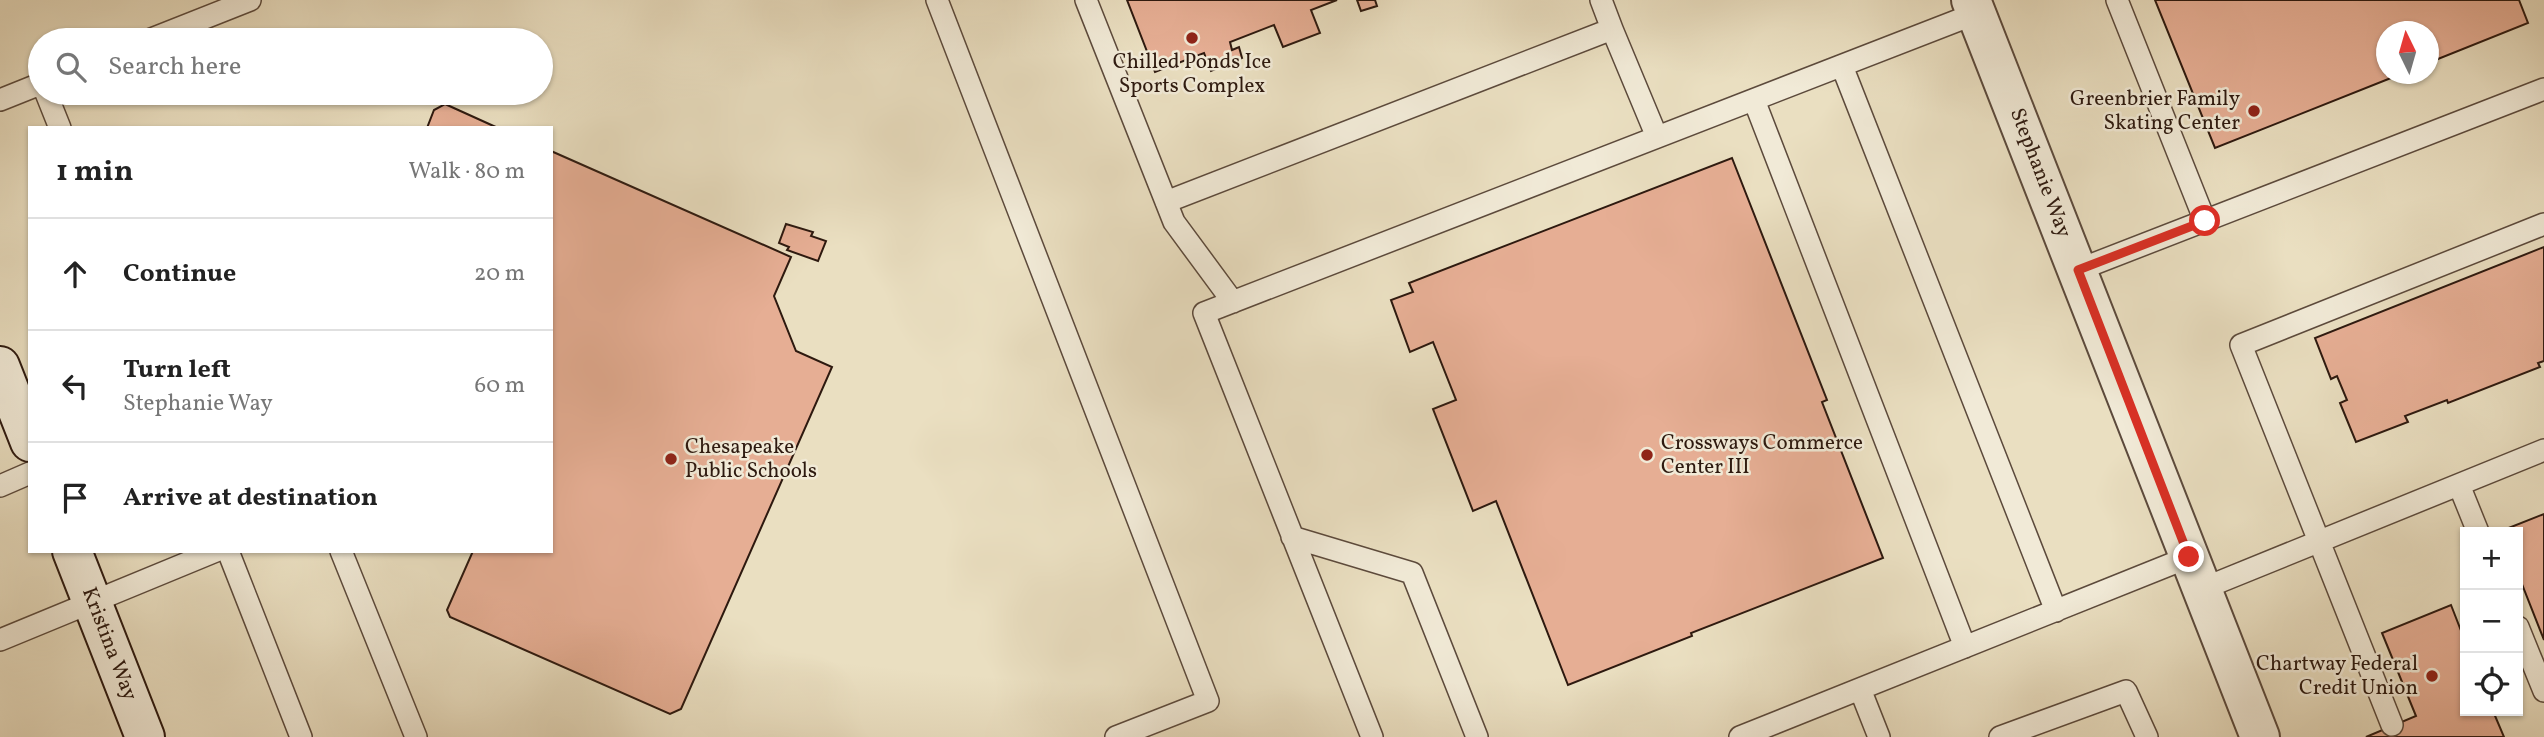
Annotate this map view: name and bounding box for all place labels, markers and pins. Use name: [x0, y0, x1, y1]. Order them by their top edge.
marker: Chilled Ponds Ice Sports Complex: [1184, 30, 1200, 46]
place label: Chilled Ponds Ice Sports Complex: [1113, 48, 1271, 101]
place label: Greenbrier Family Skating Center: [2070, 85, 2241, 138]
marker: Greenbrier Family Skating Center: [2246, 103, 2262, 119]
place label: Crossways Commerce Center III: [1661, 429, 1863, 482]
place label: Chesapeake Public Schools: [685, 433, 817, 486]
marker: Crossways Commerce Center III: [1639, 447, 1655, 463]
marker: Chesapeake Public Schools: [663, 451, 679, 467]
place label: Chartway Federal Credit Union: [2256, 650, 2418, 703]
marker: Chartway Federal Credit Union: [2424, 668, 2440, 684]

